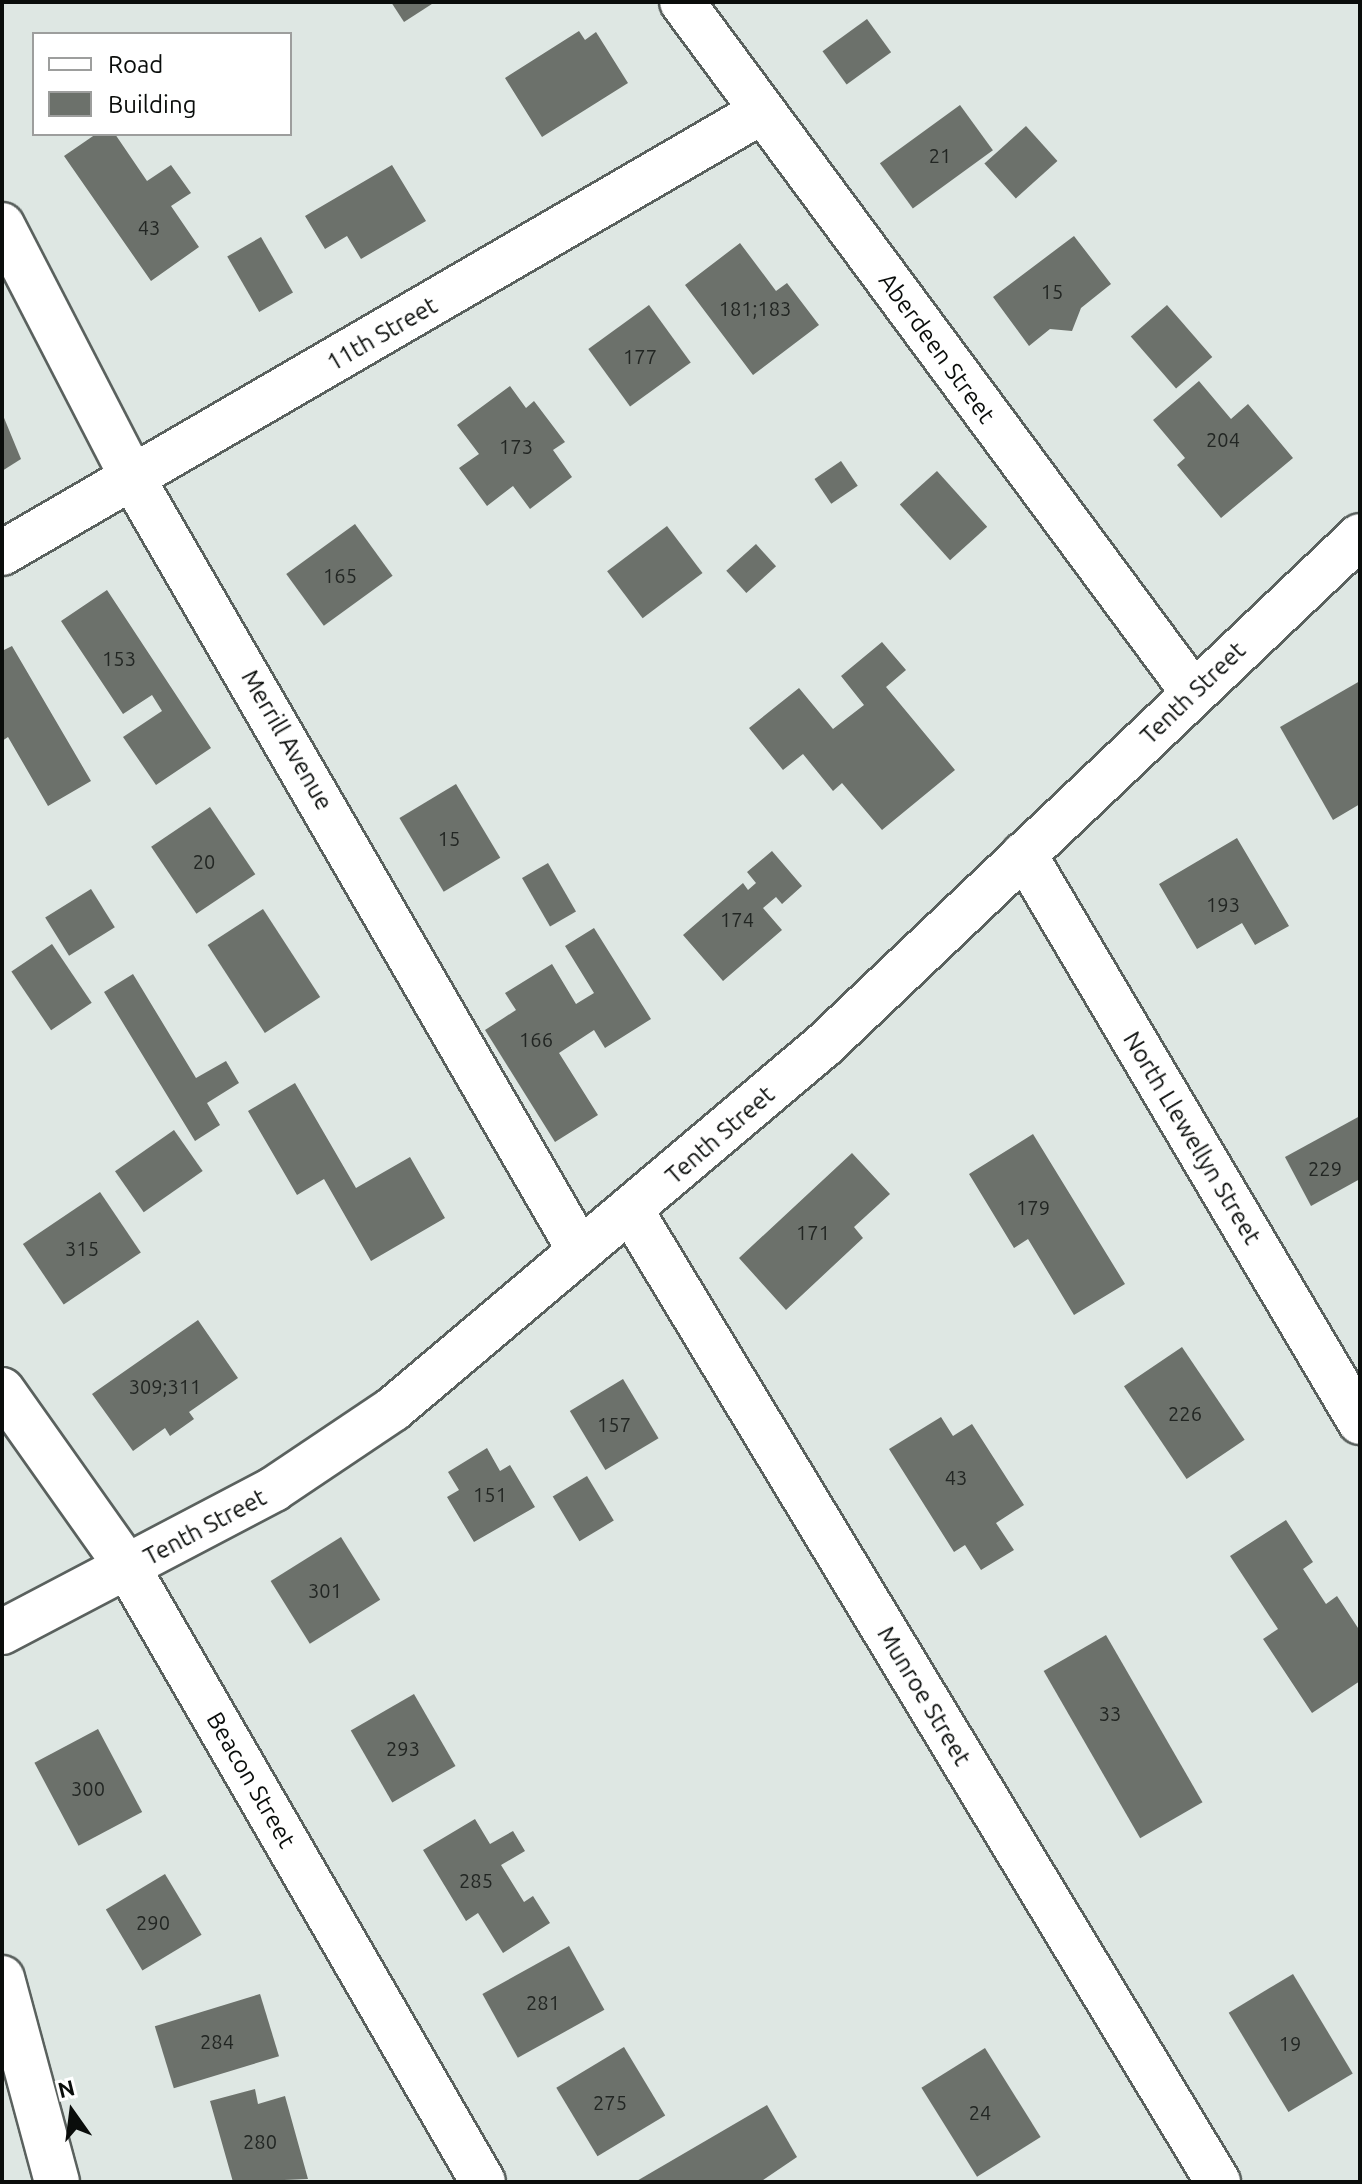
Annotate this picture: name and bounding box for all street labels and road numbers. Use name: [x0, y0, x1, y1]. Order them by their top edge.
street label: Aberdeen Street: [873, 267, 1001, 429]
street label: 11th Street: [322, 291, 442, 377]
street label: Tenth Street: [1135, 636, 1251, 750]
street label: Merrill Avenue: [235, 665, 339, 815]
street label: North Llewellyn Street: [1117, 1027, 1267, 1249]
street label: Tenth Street: [660, 1080, 780, 1190]
street label: Tenth Street: [139, 1483, 271, 1571]
street label: Munroe Street: [871, 1621, 977, 1771]
street label: Beacon Street: [200, 1707, 302, 1853]

